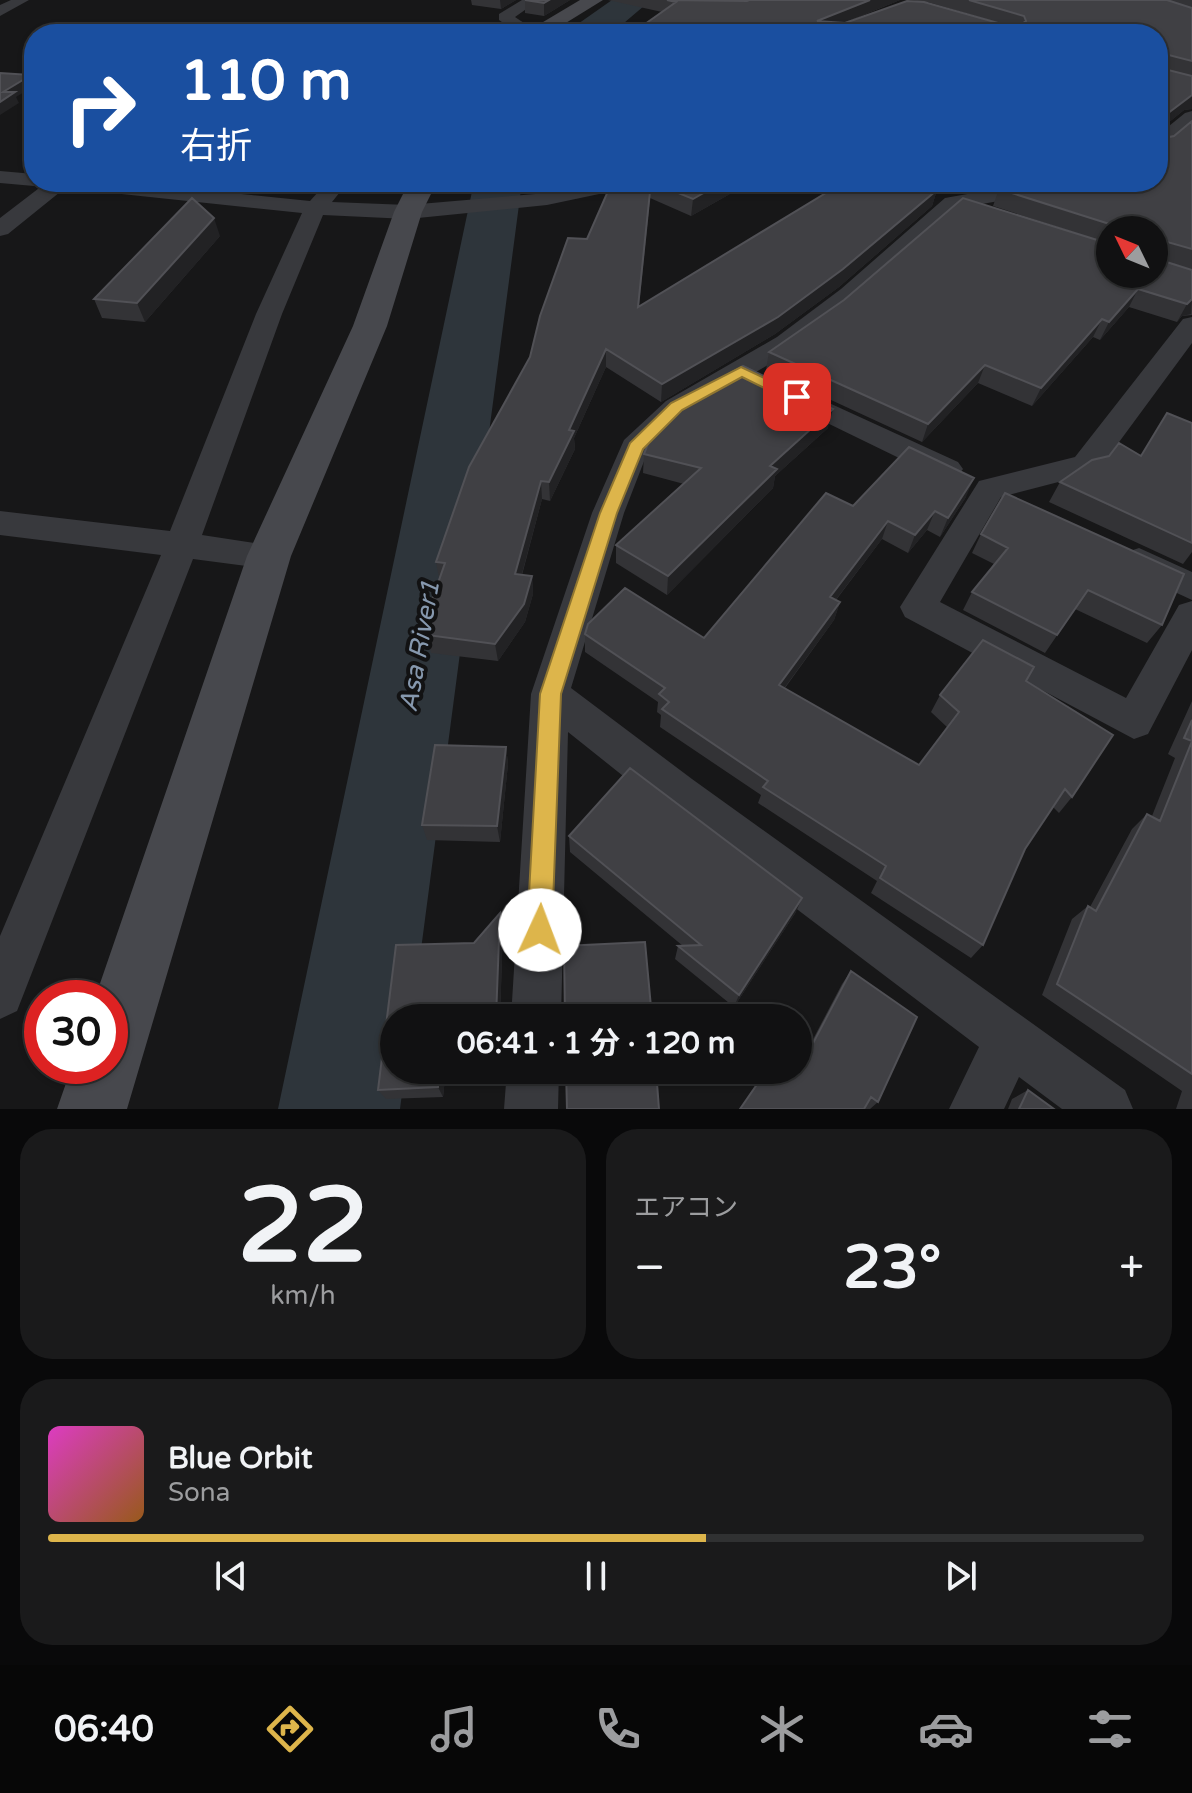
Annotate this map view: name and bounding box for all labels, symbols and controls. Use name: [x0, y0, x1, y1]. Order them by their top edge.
text: 110 m: [180, 48, 351, 115]
icon: right: [48, 56, 152, 160]
text: 右折: [180, 125, 252, 168]
north arrow: [1096, 216, 1168, 288]
map controls: [1096, 216, 1168, 288]
pin: [763, 363, 831, 431]
icon: arrive: [775, 375, 819, 419]
water label: Asa River1: [393, 578, 446, 714]
position arrow: [498, 888, 582, 972]
speed limit sign: 30: [24, 980, 128, 1084]
text: 06:41 · 1 分 · 120 m: [457, 1025, 735, 1062]
text: 22: [238, 1165, 368, 1290]
text: エアコン: [634, 1192, 738, 1223]
text: 23°: [843, 1232, 941, 1304]
text: −: [634, 1242, 665, 1295]
text: +: [1119, 1242, 1144, 1295]
text: km/h: [270, 1280, 336, 1311]
text: Blue Orbit: [168, 1440, 313, 1477]
text: Sona: [168, 1477, 230, 1508]
icon: previous: [209, 1554, 253, 1598]
icon: pause: [574, 1554, 618, 1598]
icon: next: [939, 1554, 983, 1598]
icon: directions: [262, 1701, 318, 1757]
icon: music: [426, 1701, 482, 1757]
icon: phone: [590, 1701, 646, 1757]
icon: climate: [754, 1701, 810, 1757]
icon: car: [918, 1701, 974, 1757]
icon: filters: [1082, 1701, 1138, 1757]
text: 06:40: [54, 1708, 154, 1751]

